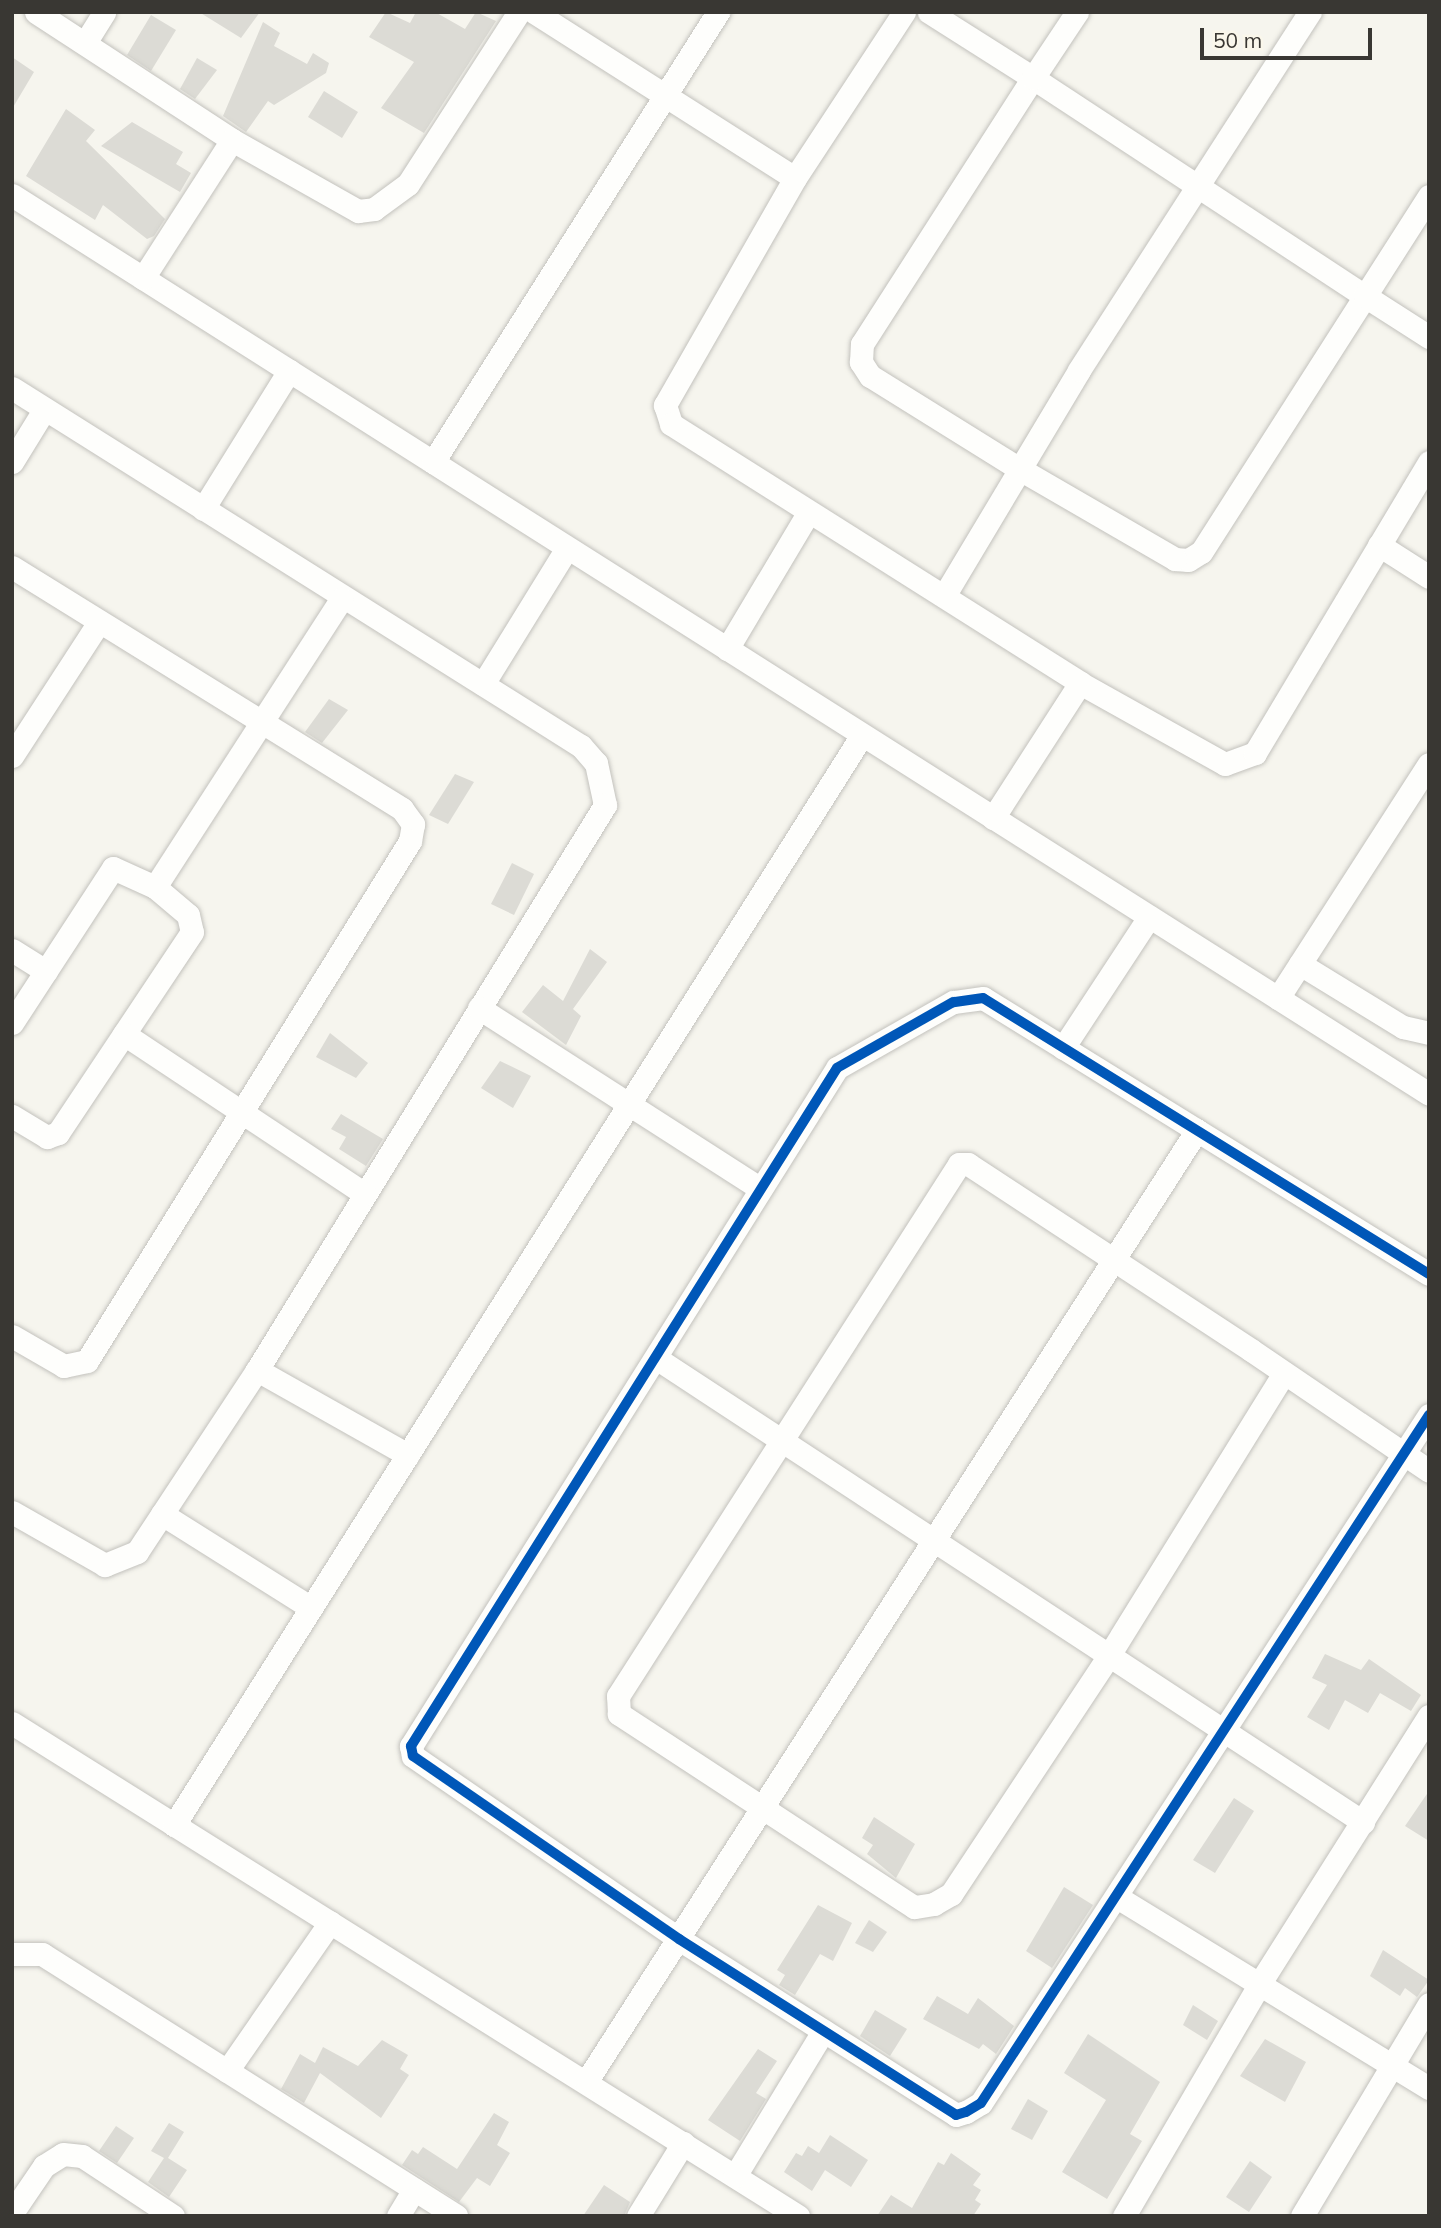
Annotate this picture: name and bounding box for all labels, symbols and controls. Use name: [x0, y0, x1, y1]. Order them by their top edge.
scale bar: [1203, 14, 1374, 58]
text: 50 m: [1213, 27, 1262, 53]

